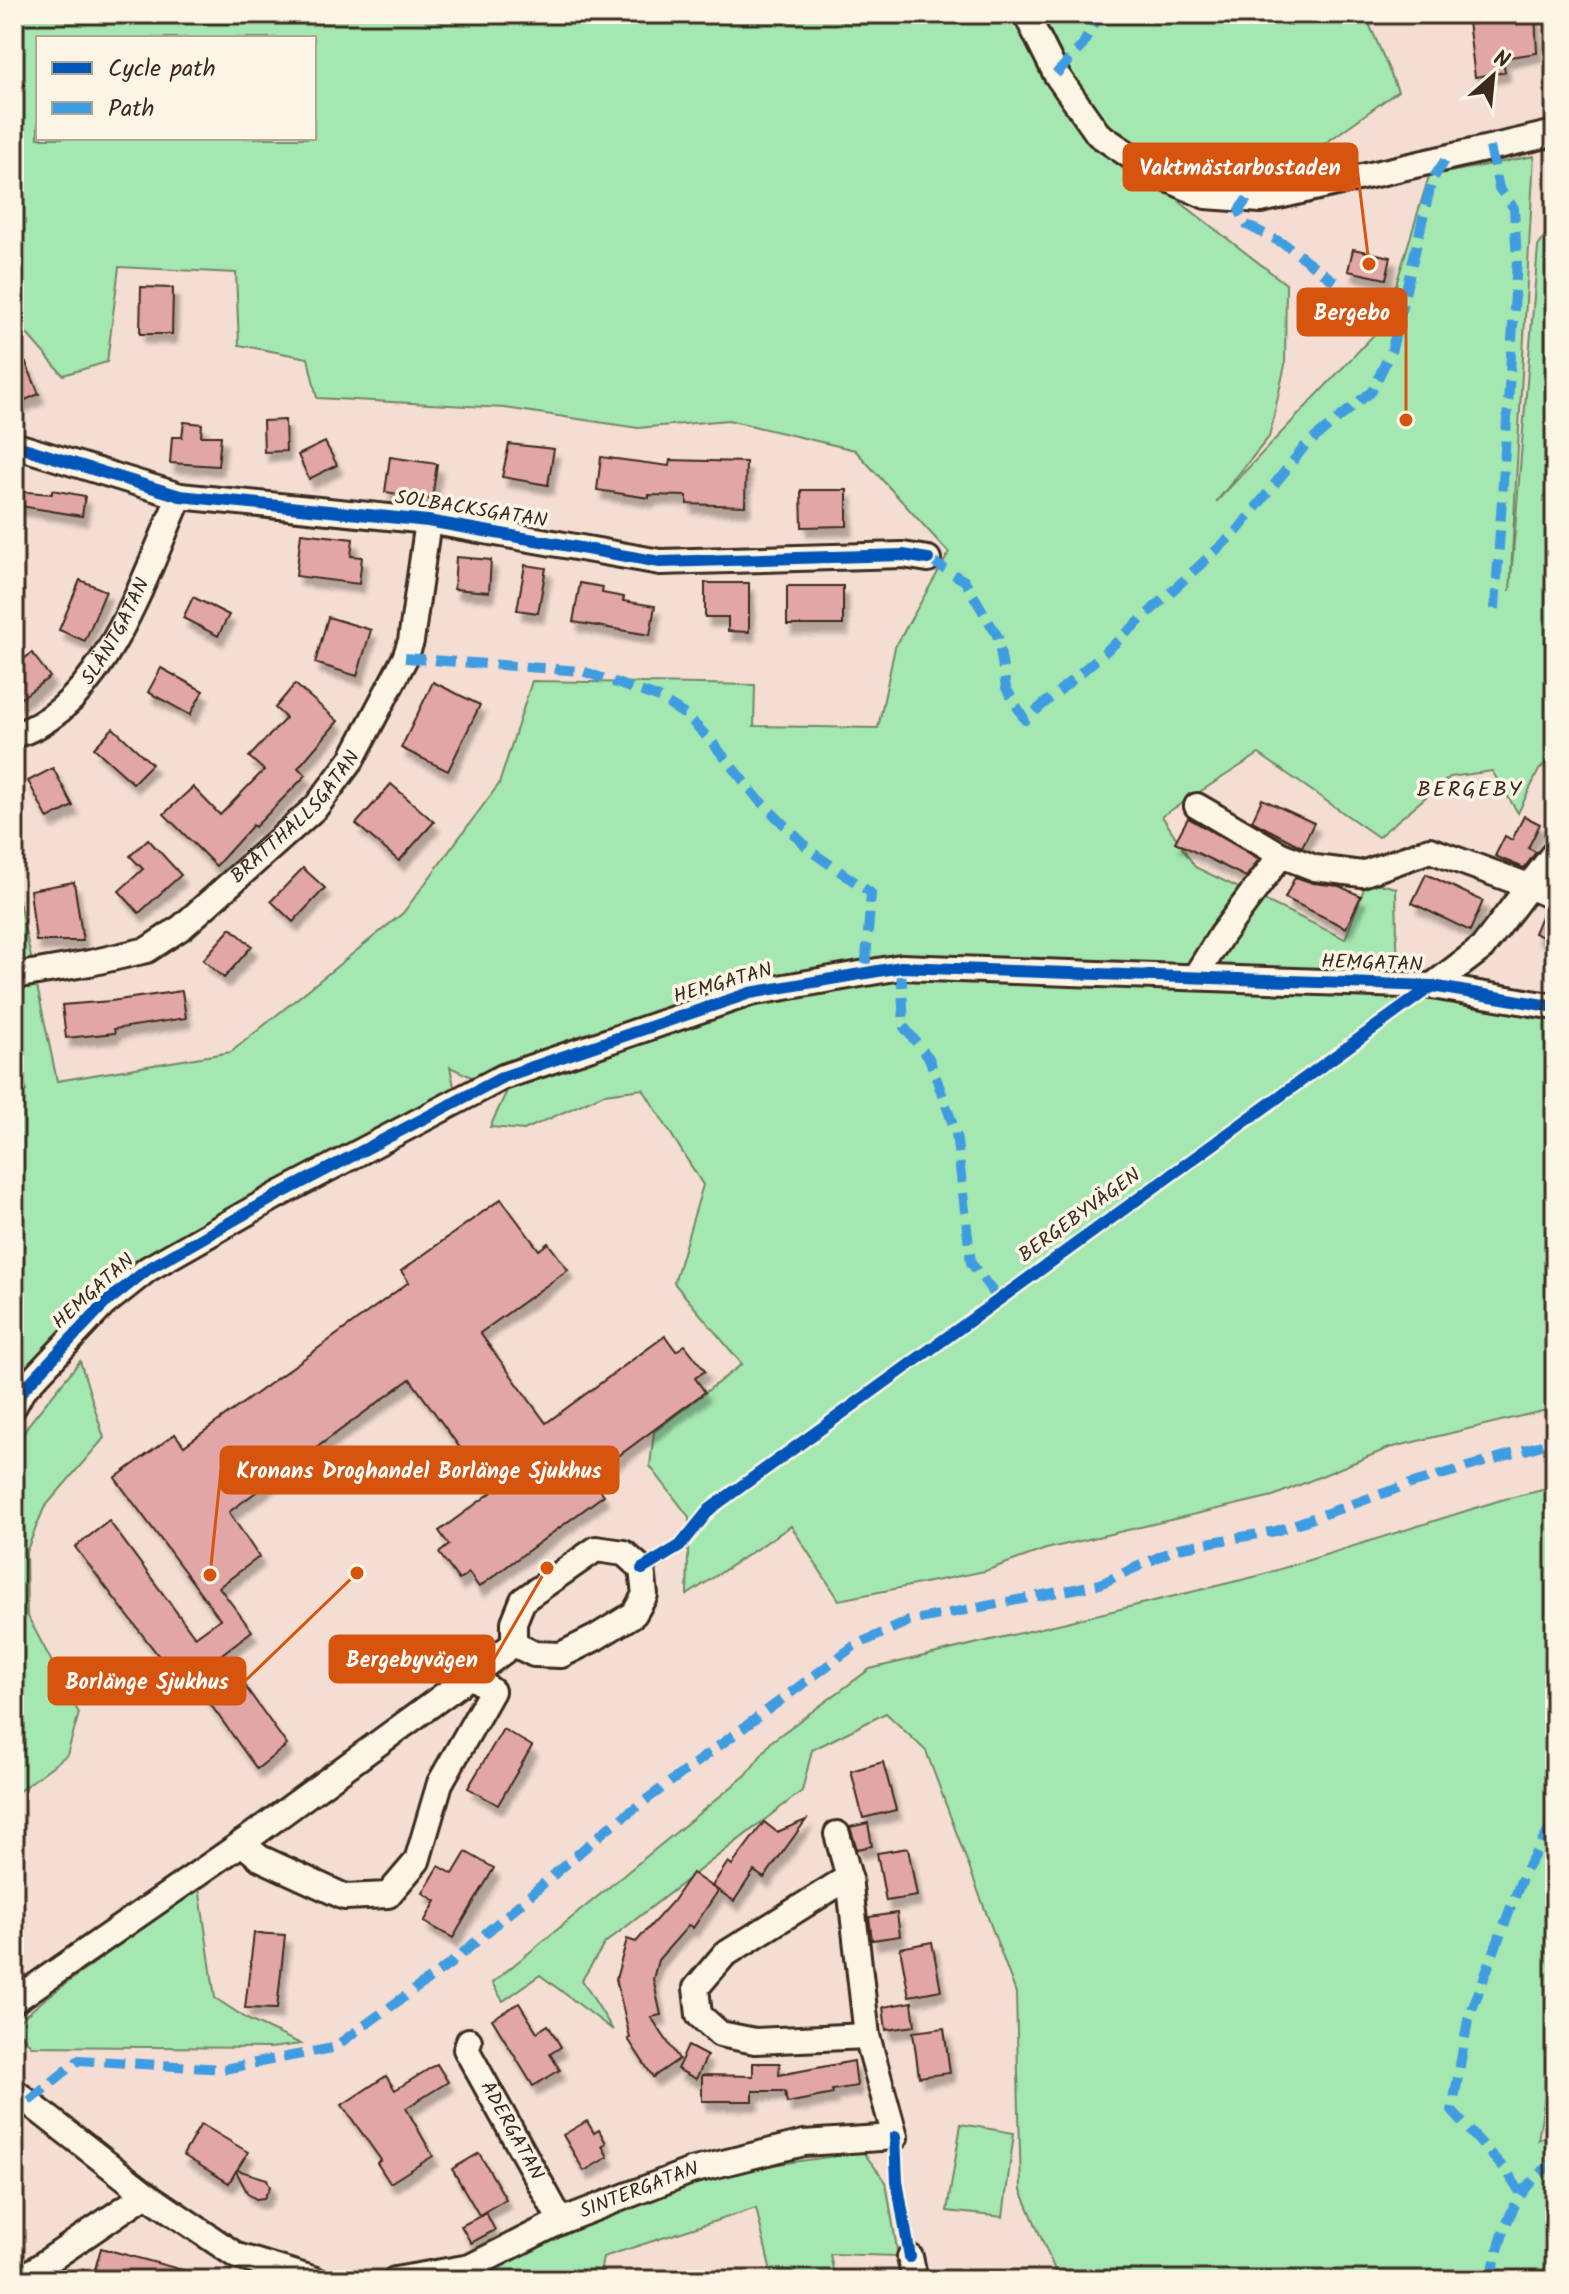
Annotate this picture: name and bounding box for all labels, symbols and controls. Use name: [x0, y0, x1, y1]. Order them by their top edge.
legend: [36, 36, 316, 140]
north arrow: [1453, 36, 1533, 116]
text: N: [1487, 42, 1515, 79]
text: Cycle path: [108, 50, 216, 89]
text: Path: [108, 90, 154, 129]
callout: Vaktmästarbostaden: [1124, 144, 1357, 190]
text: Vaktmästarbostaden: [1139, 152, 1341, 187]
callout: Bergebo: [1298, 289, 1406, 335]
text: Bergebo: [1314, 297, 1390, 332]
street label: SOLBACKSGATAN: [392, 482, 550, 538]
street label: SLÄNTGATAN: [73, 573, 159, 693]
street label: BRÄTTHÄLLSGATAN: [224, 745, 369, 892]
district label: BERGEBY: [1417, 773, 1523, 808]
street label: HEMGATAN: [1321, 946, 1423, 982]
street label: HEMGATAN: [670, 955, 776, 1013]
street label: BERGEBYVÄGEN: [1012, 1161, 1148, 1271]
street label: HEMGATAN: [46, 1246, 142, 1338]
callout: Kronans Droghandel Borlänge Sjukhus: [221, 1447, 618, 1493]
text: Kronans Droghandel Borlänge Sjukhus: [236, 1455, 602, 1490]
callout: Bergebyvägen: [330, 1636, 494, 1682]
text: Bergebyvägen: [346, 1644, 478, 1679]
callout: Borlänge Sjukhus: [49, 1658, 245, 1704]
text: Borlänge Sjukhus: [65, 1666, 230, 1701]
street label: ÅDERGATAN: [471, 2075, 552, 2186]
street label: SINTERGATAN: [575, 2154, 702, 2228]

